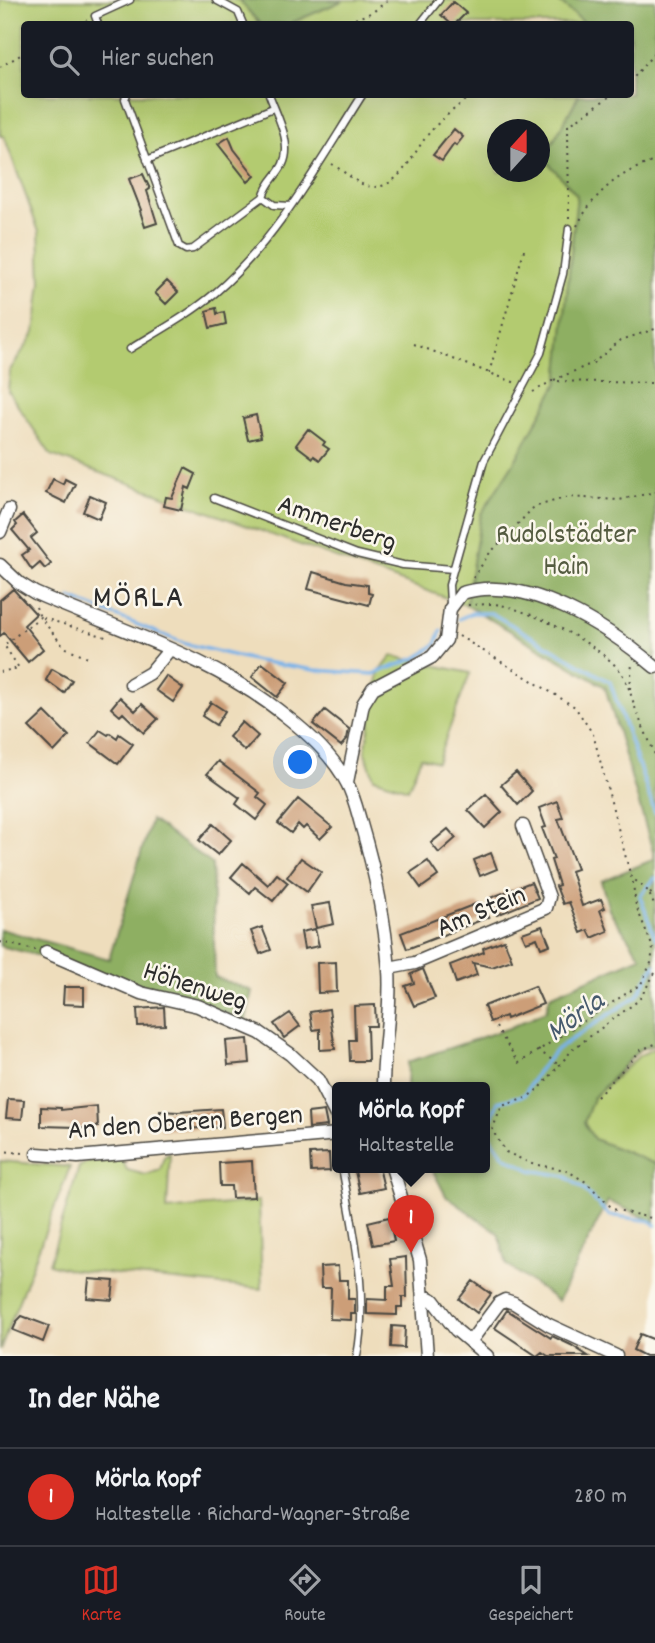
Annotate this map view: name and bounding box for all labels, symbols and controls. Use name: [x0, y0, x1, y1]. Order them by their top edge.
search box: [21, 21, 634, 98]
icon: search: [45, 41, 83, 79]
text: Hier suchen: [101, 41, 214, 78]
north arrow: [487, 119, 550, 182]
street label: Ammerberg: [271, 487, 401, 565]
park label: Rudolstädter Hain: [496, 517, 637, 589]
district label: MÖRLA: [93, 577, 185, 623]
your location: [283, 745, 317, 779]
street label: Am Stein: [431, 877, 533, 950]
street label: Höhenweg: [137, 953, 252, 1024]
water label: Mörla: [538, 982, 616, 1055]
popup: [332, 1082, 490, 1173]
text: Mörla Kopf: [358, 1093, 464, 1130]
street label: An den Oberen Bergen: [66, 1097, 304, 1153]
text: Haltestelle: [358, 1130, 454, 1163]
pin: 1: [388, 1195, 434, 1253]
text: In der Nähe: [28, 1380, 160, 1423]
text: Mörla Kopf: [95, 1462, 201, 1499]
text: 1: [48, 1481, 54, 1514]
text: 280 m: [574, 1481, 627, 1514]
text: Haltestelle · Richard-Wagner-Straße: [95, 1499, 410, 1532]
tab: Karte: [81, 1561, 121, 1630]
tab: Route: [284, 1561, 326, 1630]
tab: Gespeichert: [488, 1561, 574, 1630]

